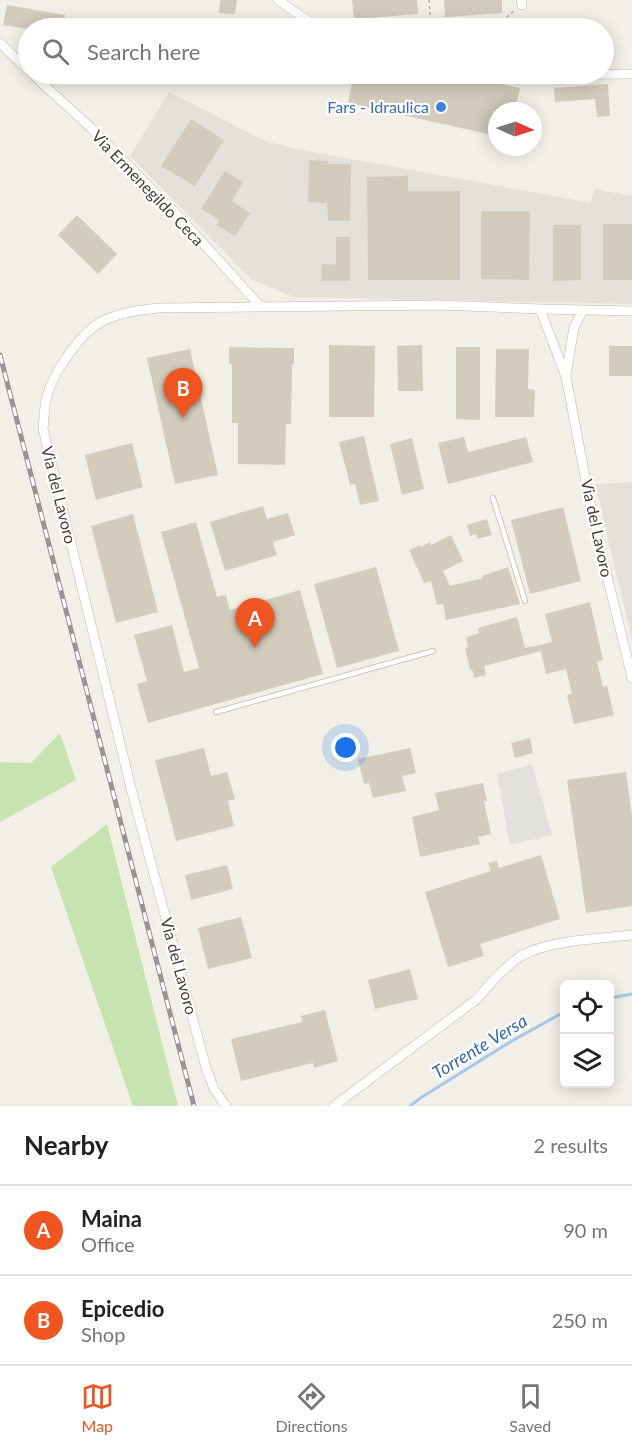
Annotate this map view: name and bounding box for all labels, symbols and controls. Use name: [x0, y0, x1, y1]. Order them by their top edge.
search box: [18, 18, 614, 84]
icon: search: [39, 35, 72, 68]
text: Search here: [87, 38, 200, 65]
place label: Fars - Idraulica: [327, 97, 429, 116]
marker: Fars - Idraulica: [434, 100, 448, 114]
north arrow: [488, 102, 542, 156]
street label: Via Ermenegildo Ceca: [88, 126, 208, 249]
pin: B: [164, 368, 202, 418]
street label: Via del Lavoro: [38, 444, 81, 546]
street label: Via del Lavoro: [578, 477, 617, 579]
pin: A: [236, 598, 274, 648]
your location: [331, 733, 360, 762]
street label: Via del Lavoro: [157, 915, 202, 1016]
map controls: [560, 980, 614, 1088]
button: locate: [560, 980, 614, 1034]
water label: Torrente Versa: [428, 1009, 531, 1083]
button: layers: [560, 1034, 614, 1088]
text: Nearby: [24, 1129, 109, 1161]
text: 2 results: [533, 1133, 608, 1157]
text: Maina: [81, 1205, 142, 1232]
text: A: [37, 1218, 50, 1242]
text: 90 m: [563, 1218, 608, 1242]
text: Office: [81, 1232, 135, 1256]
text: Epicedio: [81, 1295, 164, 1322]
text: B: [37, 1308, 50, 1332]
text: 250 m: [552, 1308, 608, 1332]
text: Shop: [81, 1322, 125, 1346]
tab: Map: [81, 1380, 114, 1435]
tab: Directions: [275, 1380, 348, 1435]
tab: Saved: [509, 1380, 551, 1435]

